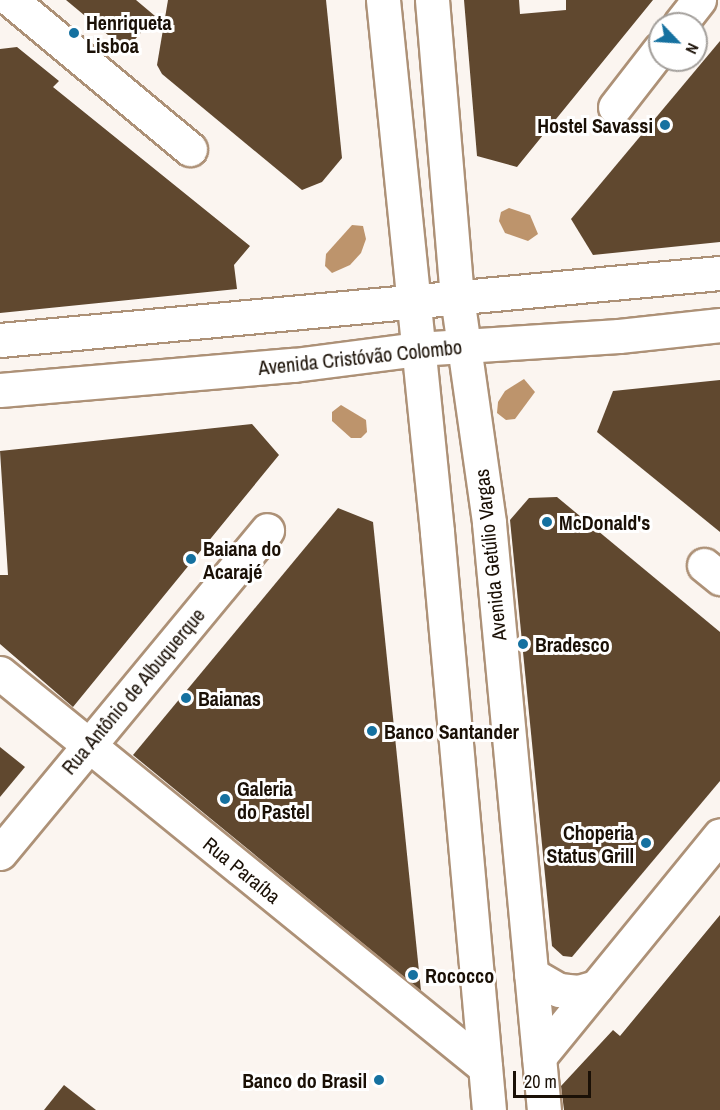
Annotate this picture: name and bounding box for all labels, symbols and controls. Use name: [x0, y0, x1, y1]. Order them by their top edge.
place label: Henriqueta Lisboa: [86, 10, 172, 57]
north arrow: [648, 12, 708, 72]
marker: Henriqueta Lisboa: [67, 26, 81, 40]
text: N: [681, 40, 704, 58]
place label: Hostel Savassi: [537, 113, 653, 137]
marker: Hostel Savassi: [658, 118, 672, 132]
street label: Avenida Cristóvão Colombo: [257, 334, 463, 380]
street label: Avenida Getúlio Vargas: [469, 468, 511, 642]
place label: McDonald's: [559, 510, 650, 534]
marker: McDonald's: [540, 515, 554, 529]
place label: Baiana do Acarajé: [203, 536, 281, 583]
marker: Baiana do Acarajé: [184, 552, 198, 566]
street label: Rua Antônio de Albuquerque: [56, 602, 210, 780]
place label: Bradesco: [535, 632, 610, 656]
marker: Bradesco: [516, 637, 530, 651]
place label: Baianas: [198, 686, 261, 710]
marker: Baianas: [179, 691, 193, 705]
place label: Banco Santander: [384, 719, 519, 743]
marker: Banco Santander: [365, 724, 379, 738]
place label: Galeria do Pastel: [237, 776, 310, 823]
marker: Galeria do Pastel: [218, 792, 232, 806]
place label: Choperia Status Grill: [547, 820, 634, 867]
street label: Rua Paraíba: [199, 832, 285, 908]
marker: Choperia Status Grill: [639, 836, 653, 850]
place label: Rococco: [425, 963, 494, 987]
marker: Rococco: [406, 968, 420, 982]
scale bar: [516, 1059, 594, 1097]
place label: Banco do Brasil: [242, 1068, 367, 1092]
text: 20 m: [524, 1069, 557, 1094]
marker: Banco do Brasil: [372, 1073, 386, 1087]

